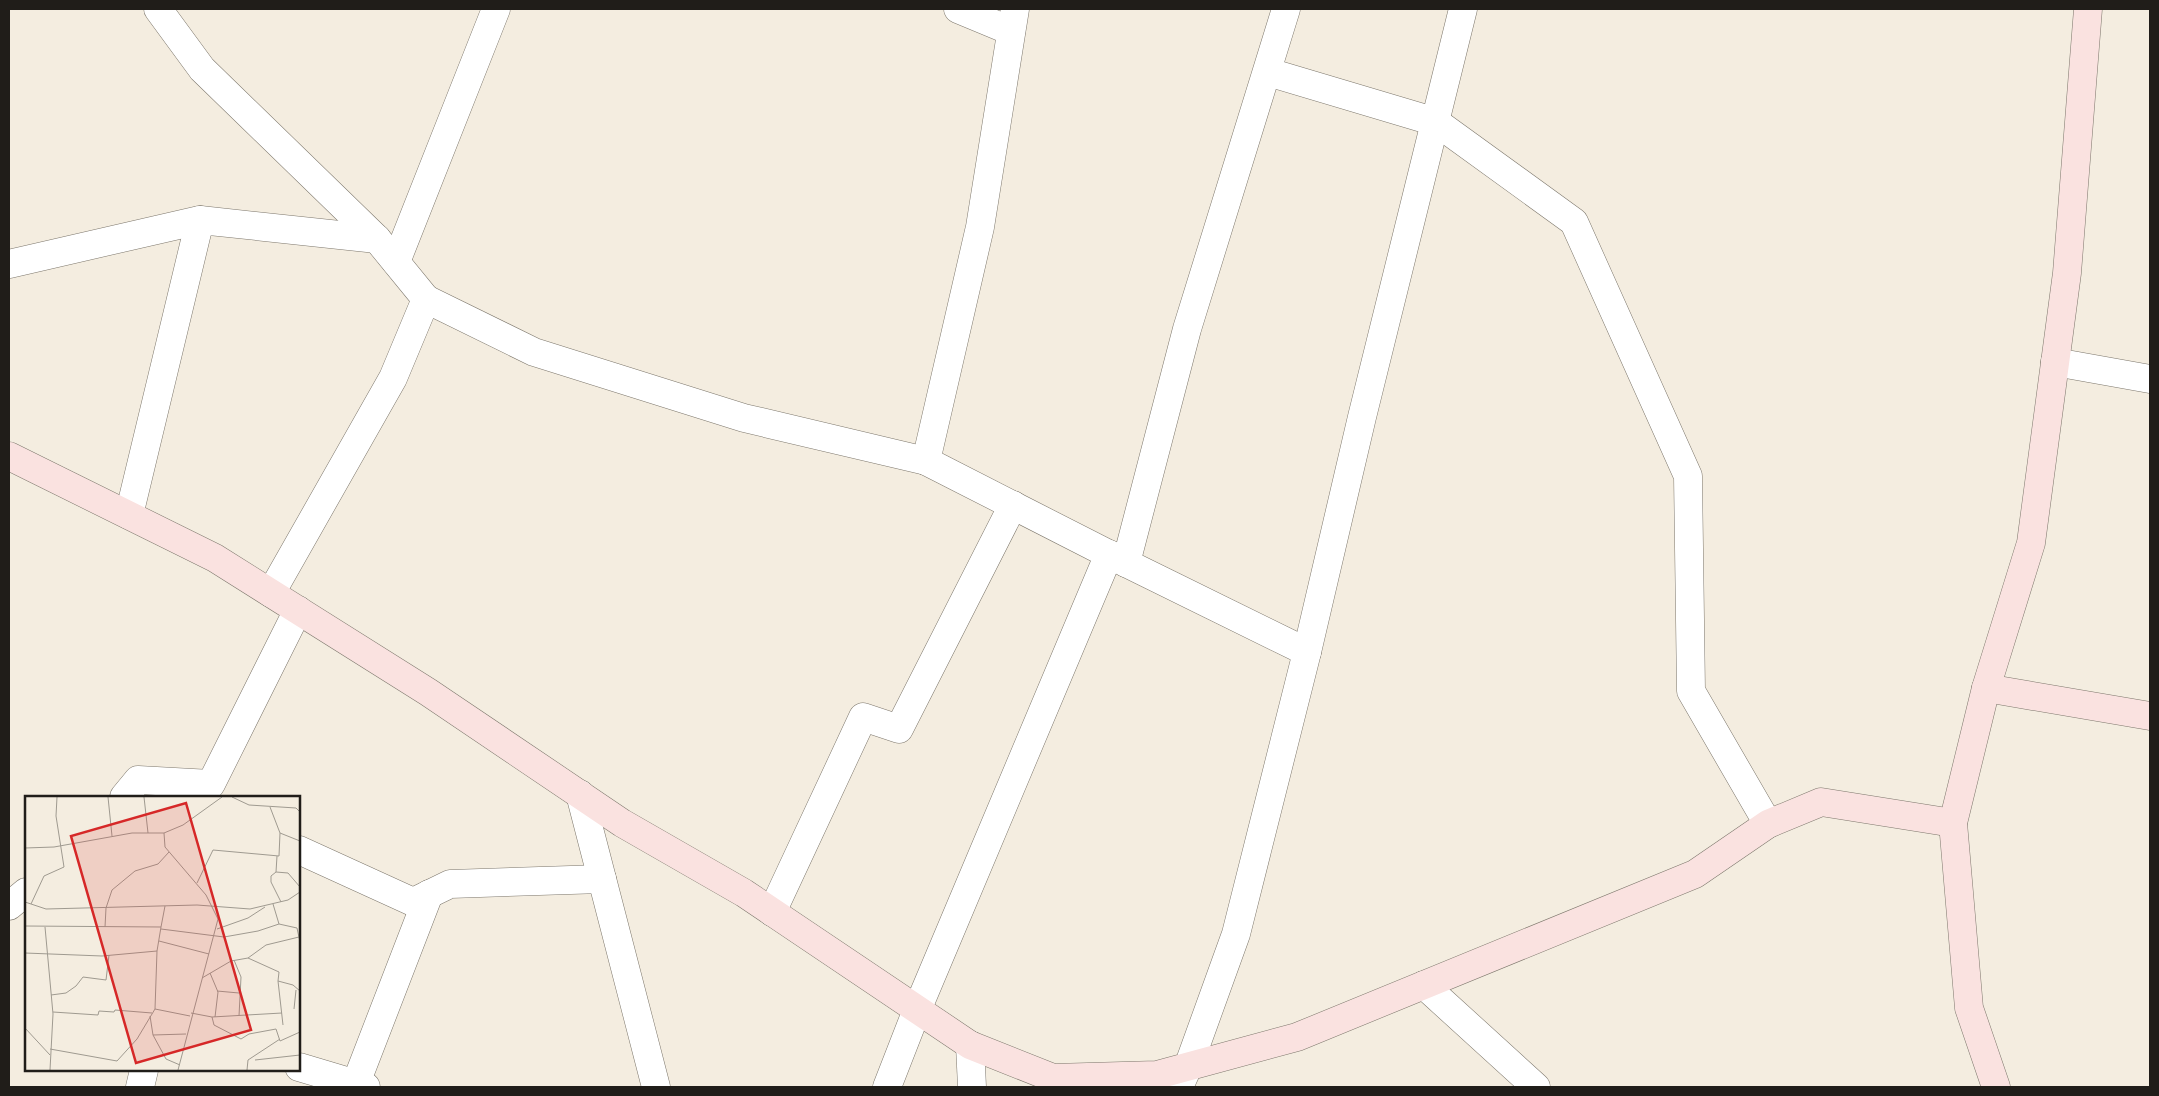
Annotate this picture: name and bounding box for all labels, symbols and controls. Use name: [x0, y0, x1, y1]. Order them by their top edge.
inset map: [25, 796, 300, 1071]

